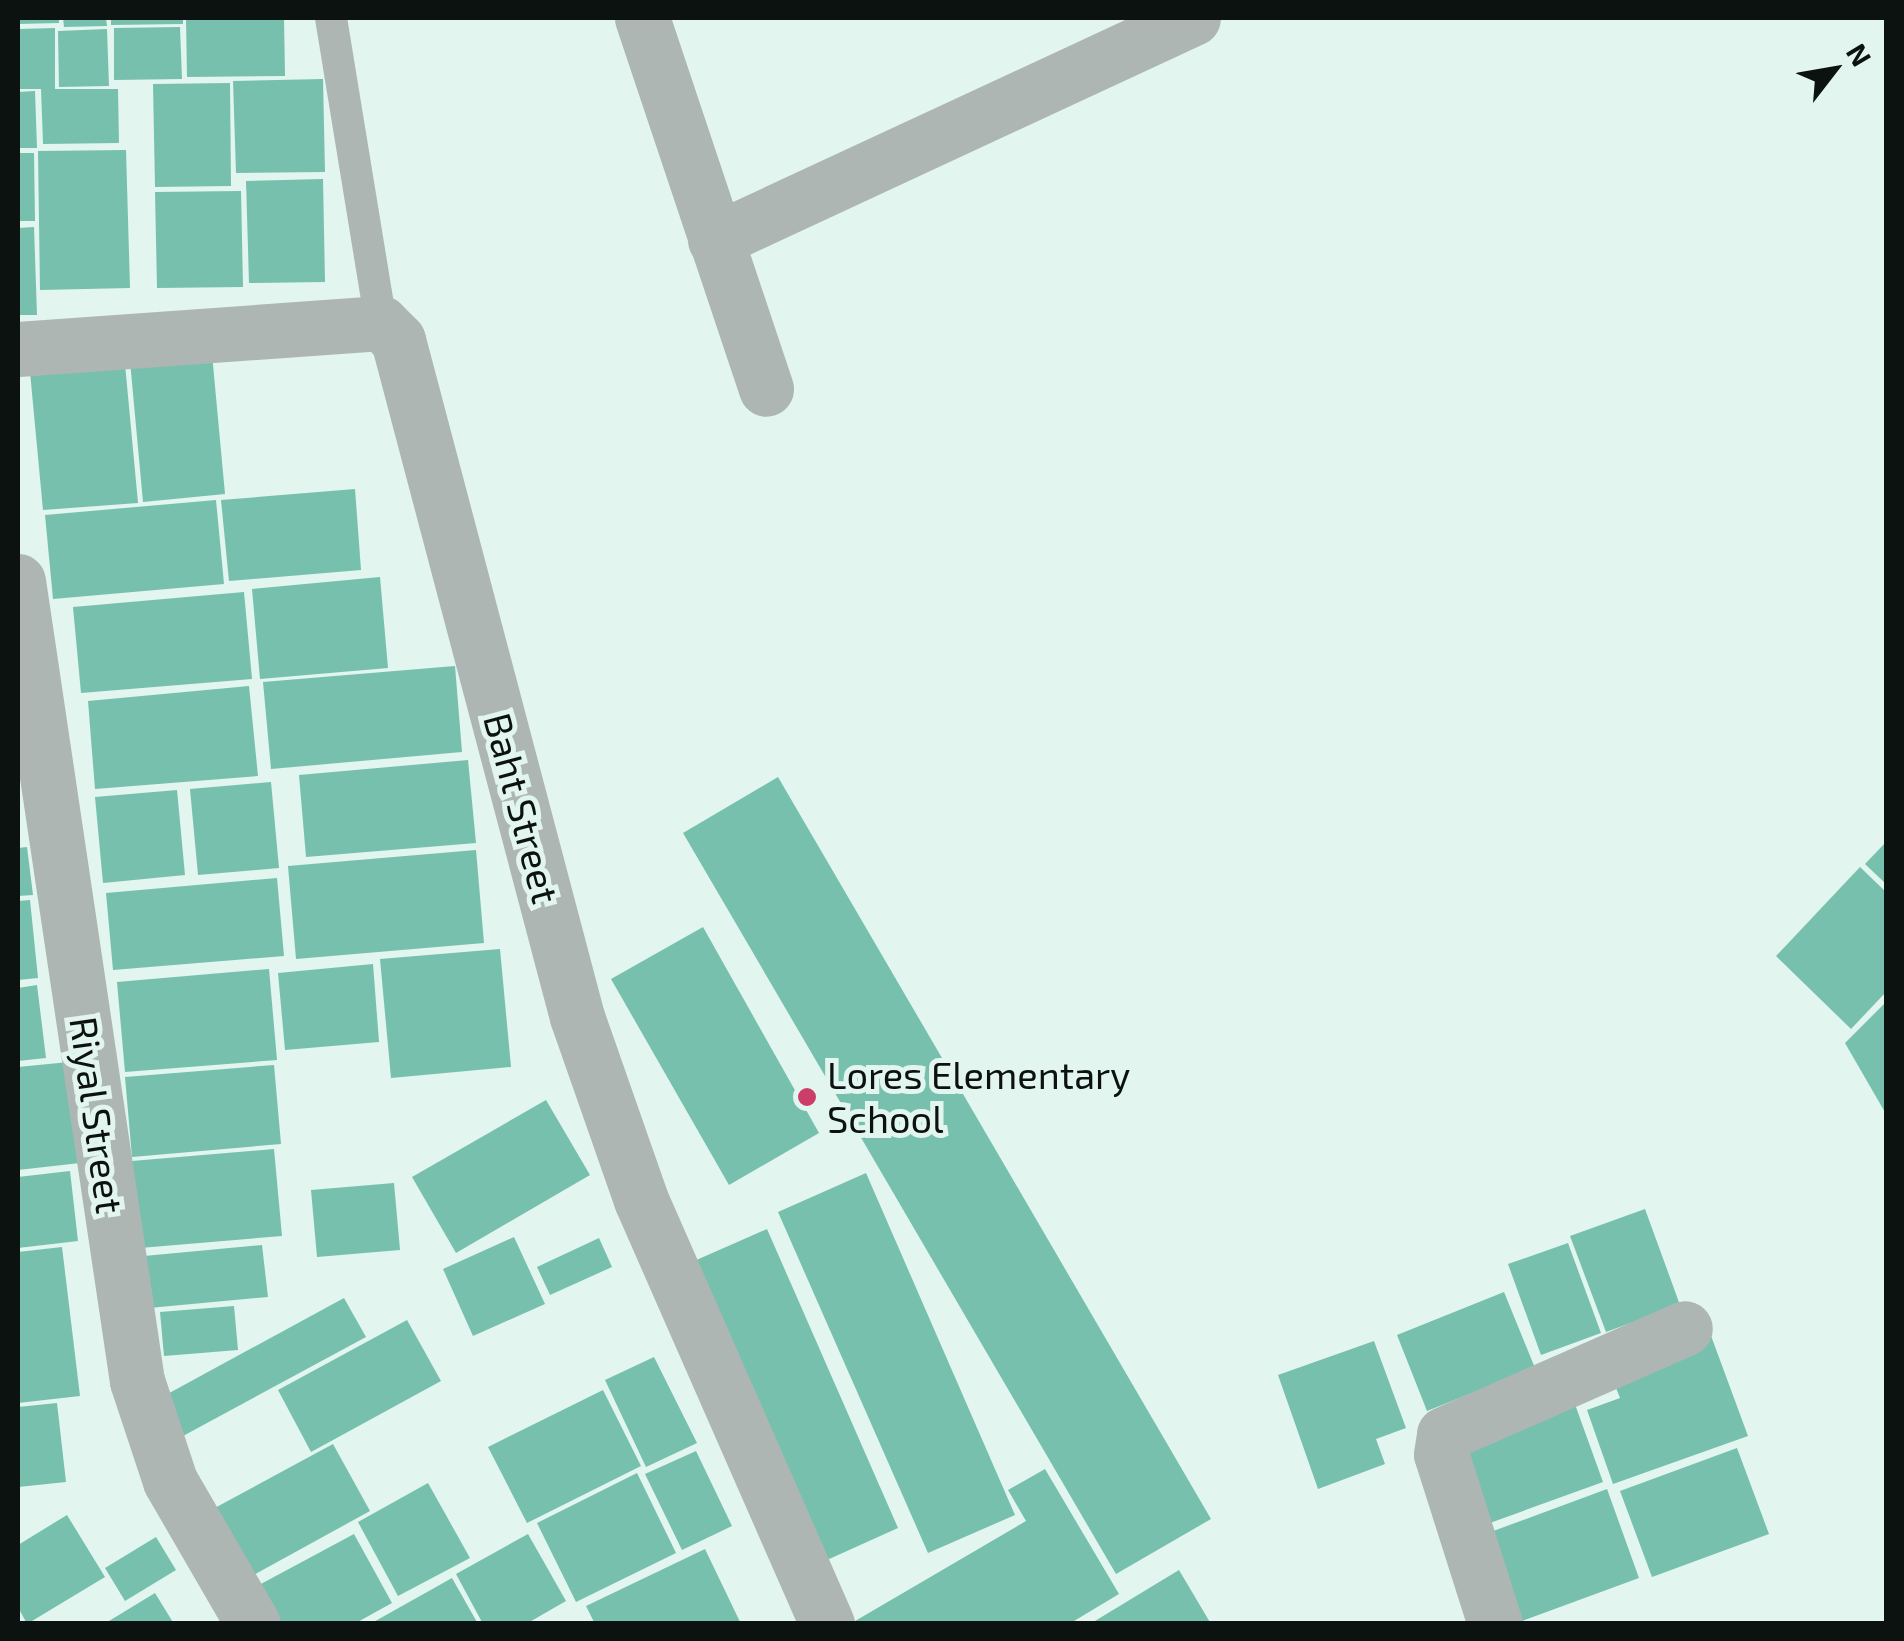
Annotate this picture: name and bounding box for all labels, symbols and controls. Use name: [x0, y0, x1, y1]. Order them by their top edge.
north arrow: [1784, 20, 1884, 120]
text: N: [1840, 37, 1879, 72]
street label: Baht Street: [475, 708, 569, 908]
street label: Riyal Street: [61, 1013, 133, 1217]
place label: Lores Elementary School: [827, 1052, 1130, 1142]
marker: Lores Elementary School: [796, 1086, 818, 1108]

